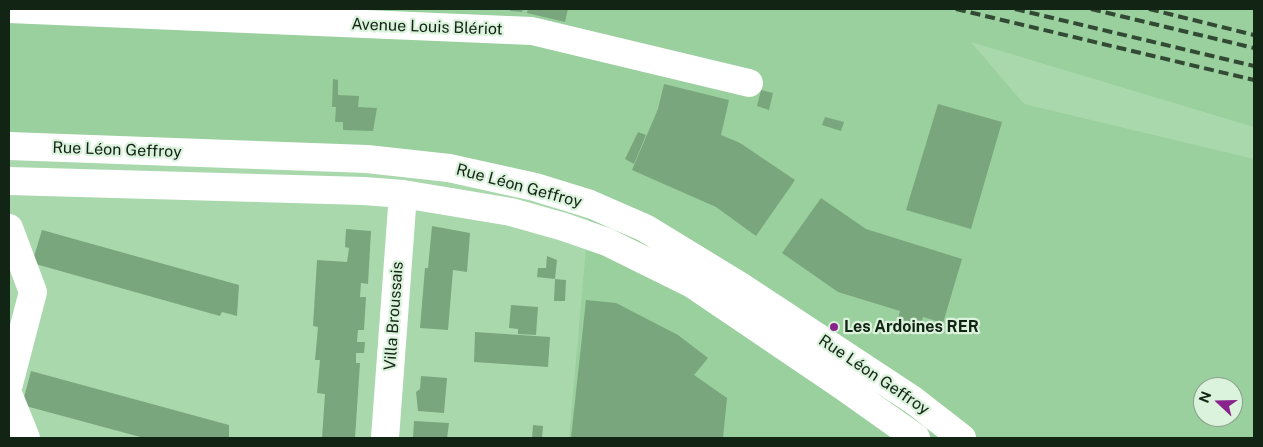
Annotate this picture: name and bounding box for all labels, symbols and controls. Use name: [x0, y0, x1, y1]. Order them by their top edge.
street label: Avenue Louis Blériot: [351, 15, 503, 39]
street label: Rue Léon Geffroy: [52, 138, 182, 162]
street label: Rue Léon Geffroy: [454, 160, 584, 212]
street label: Villa Broussais: [381, 261, 407, 371]
place label: Les Ardoines RER: [844, 317, 979, 337]
marker: Les Ardoines RER: [828, 321, 840, 333]
street label: Rue Léon Geffroy: [815, 331, 933, 419]
north arrow: [1193, 377, 1243, 427]
text: N: [1195, 389, 1214, 405]

